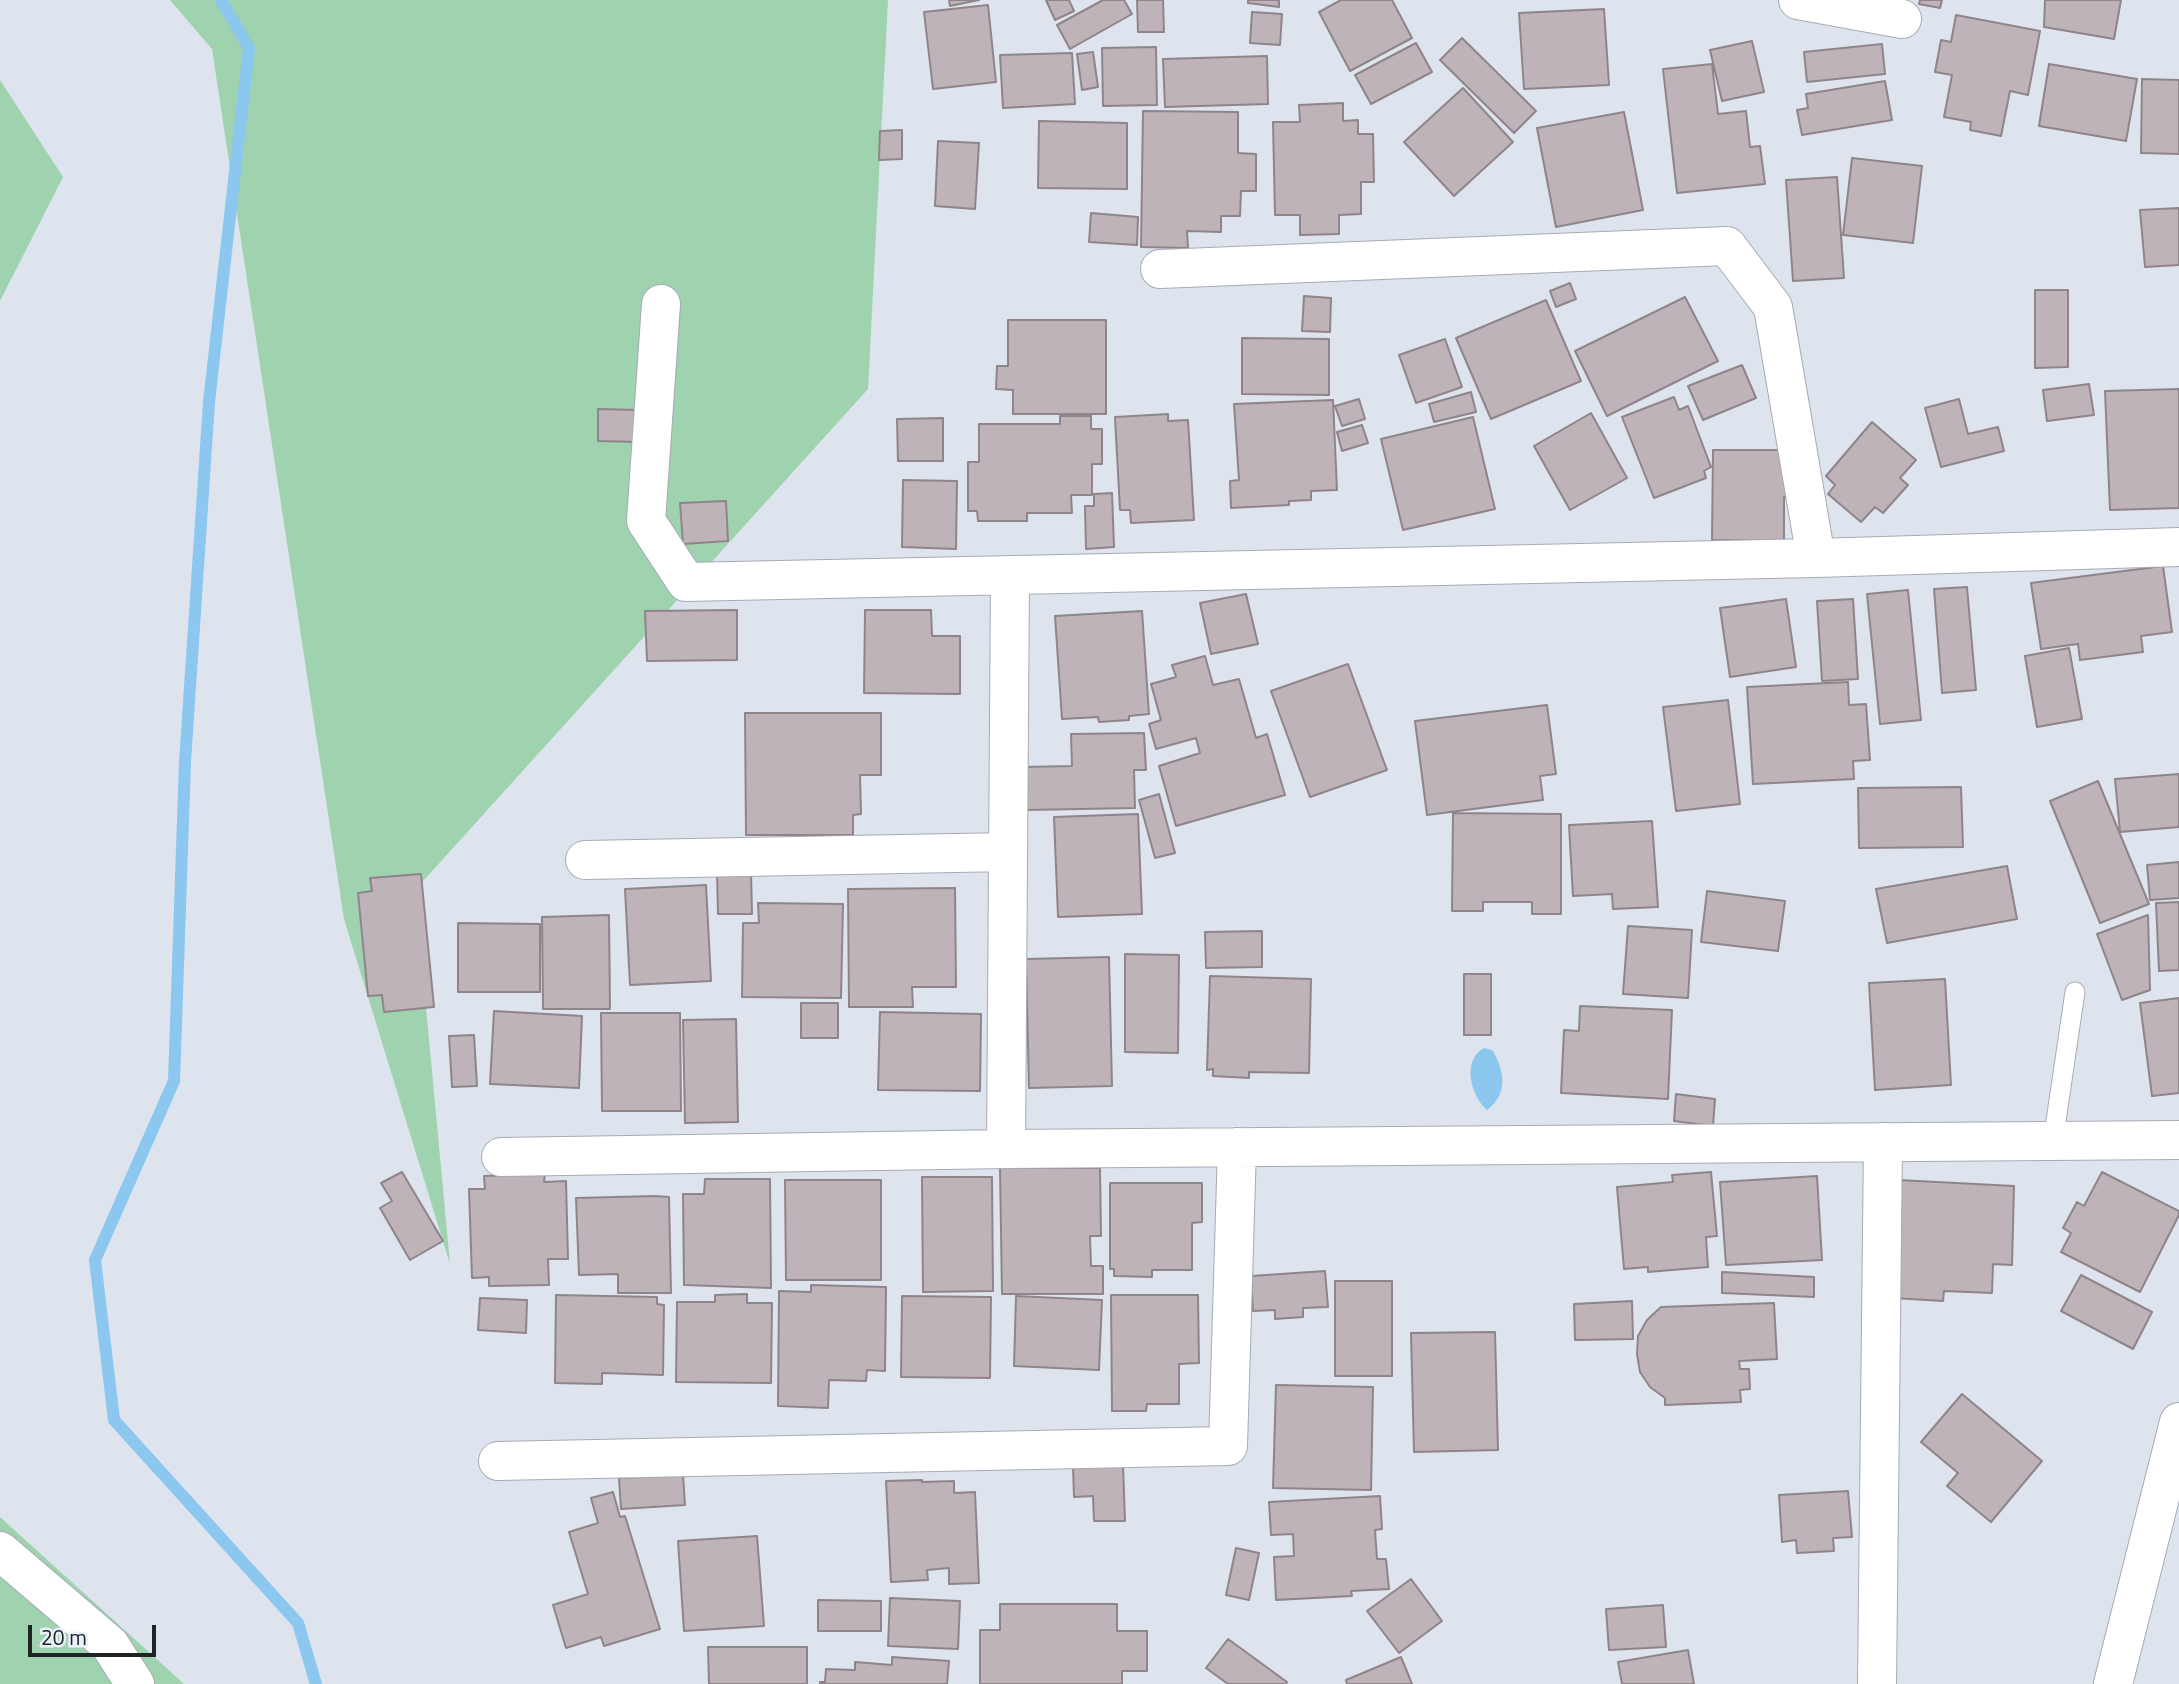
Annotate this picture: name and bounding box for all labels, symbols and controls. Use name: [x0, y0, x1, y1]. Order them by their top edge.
scale bar: [32, 1610, 159, 1654]
text: 20 m: [41, 1621, 87, 1653]

